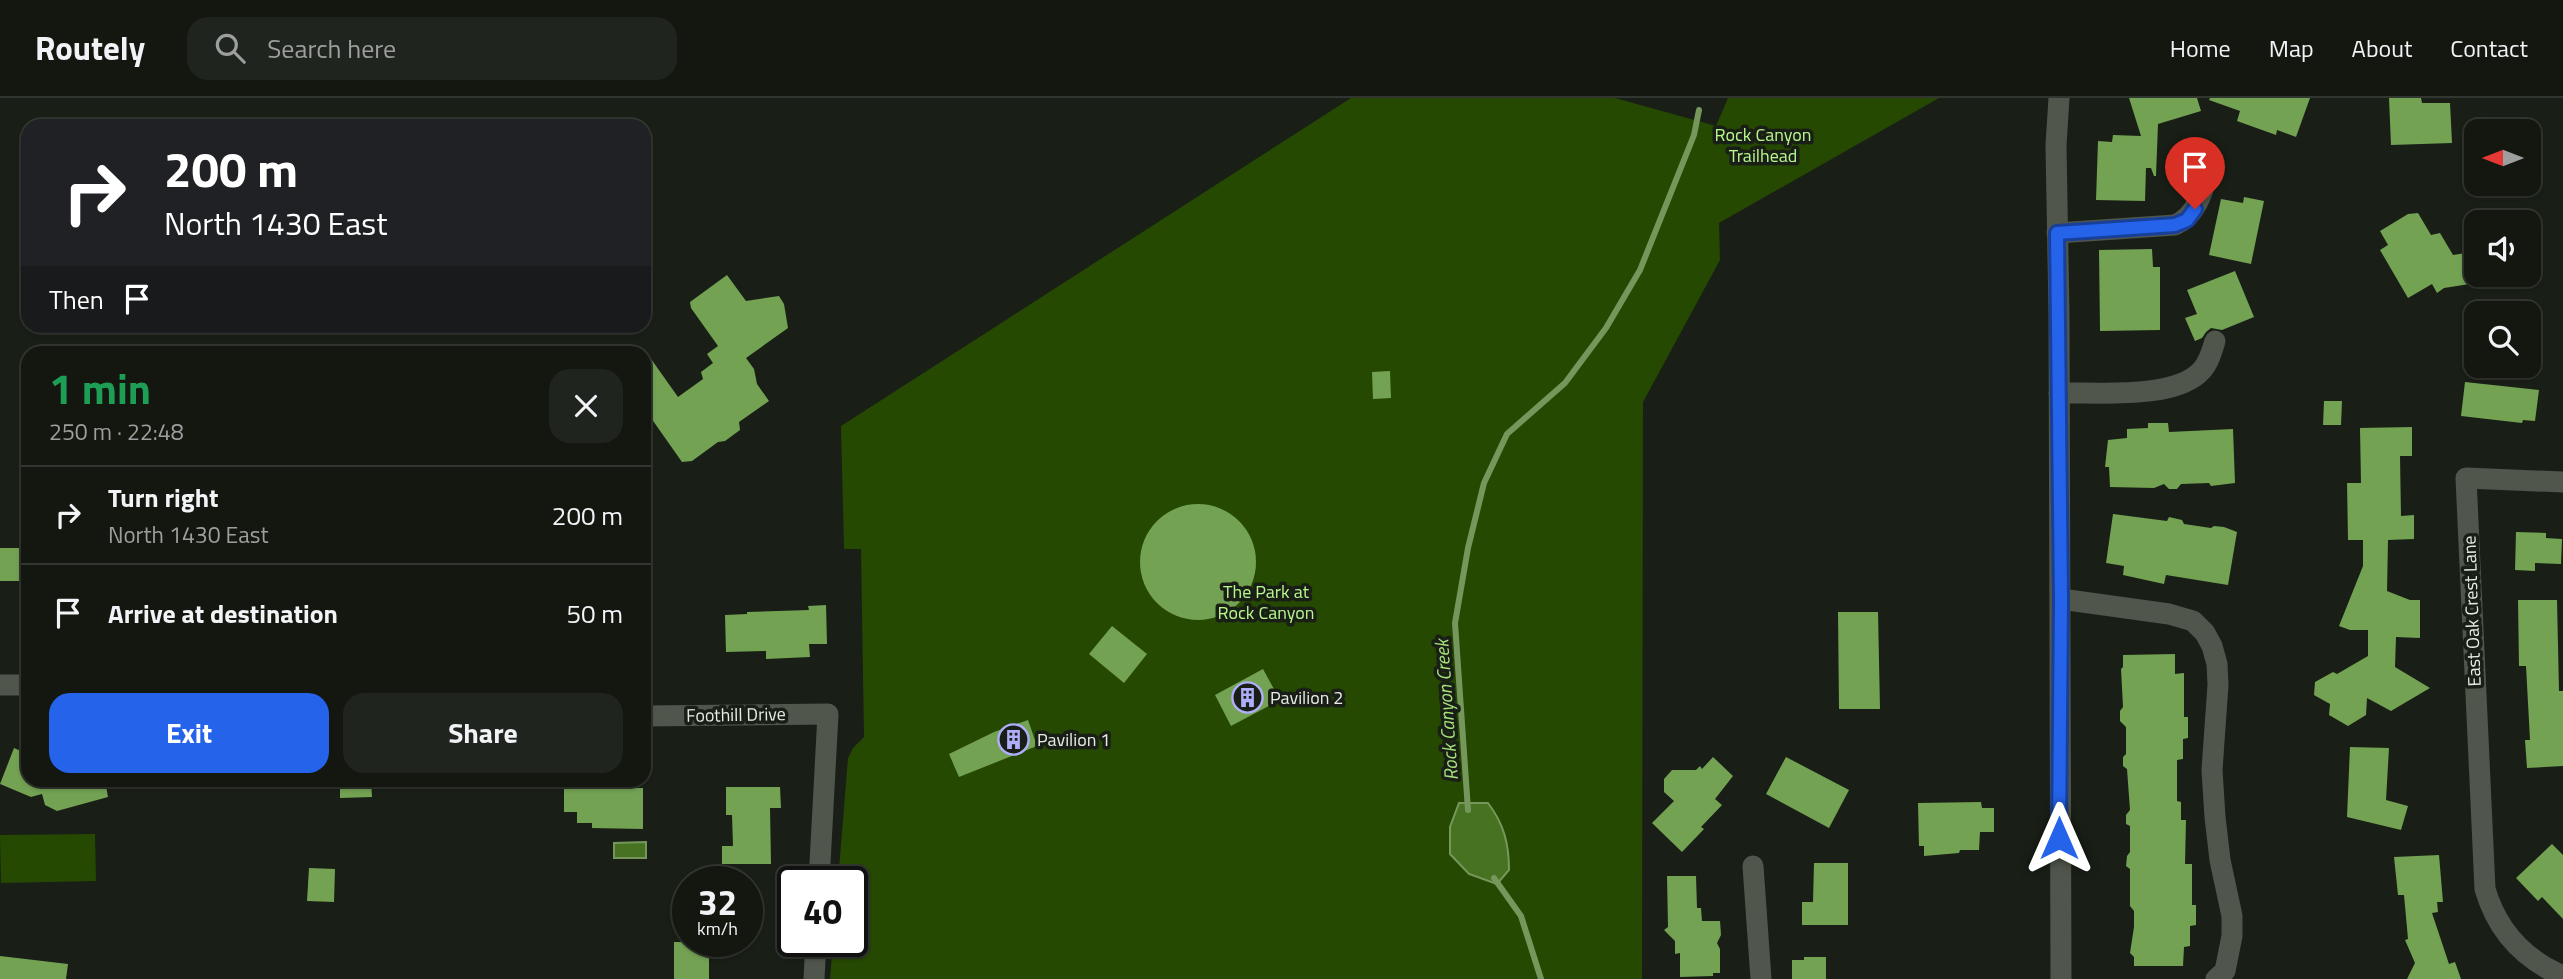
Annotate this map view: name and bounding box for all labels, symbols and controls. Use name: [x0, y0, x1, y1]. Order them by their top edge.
search box: [187, 17, 677, 80]
text: Routely: [35, 23, 145, 73]
icon: search: [211, 29, 249, 67]
text: Search here: [267, 29, 396, 68]
text: Home: [2170, 30, 2231, 66]
text: Map: [2269, 30, 2314, 66]
text: About: [2352, 30, 2412, 66]
text: Contact: [2450, 30, 2528, 66]
north arrow: [2464, 119, 2541, 196]
map controls: [2464, 119, 2541, 378]
park label: Rock Canyon Trailhead: [1715, 121, 1811, 169]
text: 200 m: [164, 131, 298, 206]
pin: [2165, 137, 2225, 209]
icon: right: [49, 147, 140, 238]
icon: arrive: [2176, 148, 2214, 186]
text: North 1430 East: [164, 199, 387, 247]
button: sound: [2464, 210, 2541, 287]
text: Then: [49, 280, 104, 319]
icon: arrive: [118, 280, 156, 318]
button: search: [2464, 301, 2541, 378]
text: 1 min: [49, 356, 151, 420]
button: close: [549, 369, 623, 443]
text: 250 m · 22:48: [49, 414, 184, 449]
text: Turn right: [108, 478, 219, 517]
icon: right: [49, 496, 87, 534]
text: 200 m: [552, 496, 623, 535]
text: North 1430 East: [108, 517, 269, 552]
street label: East Oak Crest Lane: [2455, 535, 2488, 687]
park label: The Park at Rock Canyon: [1218, 578, 1314, 626]
icon: arrive: [49, 594, 87, 632]
text: Arrive at destination: [108, 594, 338, 633]
text: 50 m: [566, 594, 623, 633]
water label: Rock Canyon Creek: [1426, 636, 1465, 782]
building icon: Pavilion 2: [1230, 681, 1264, 715]
place label: Pavilion 2: [1270, 684, 1343, 711]
button: Exit: [49, 693, 329, 773]
button: Share: [343, 693, 623, 773]
street label: Foothill Drive: [686, 700, 786, 729]
building icon: Pavilion 1: [997, 723, 1031, 757]
place label: Pavilion 1: [1037, 726, 1110, 753]
position arrow: [2022, 801, 2096, 875]
speed limit sign: 40: [777, 866, 868, 957]
text: 32: [698, 875, 737, 929]
text: km/h: [697, 915, 738, 942]

